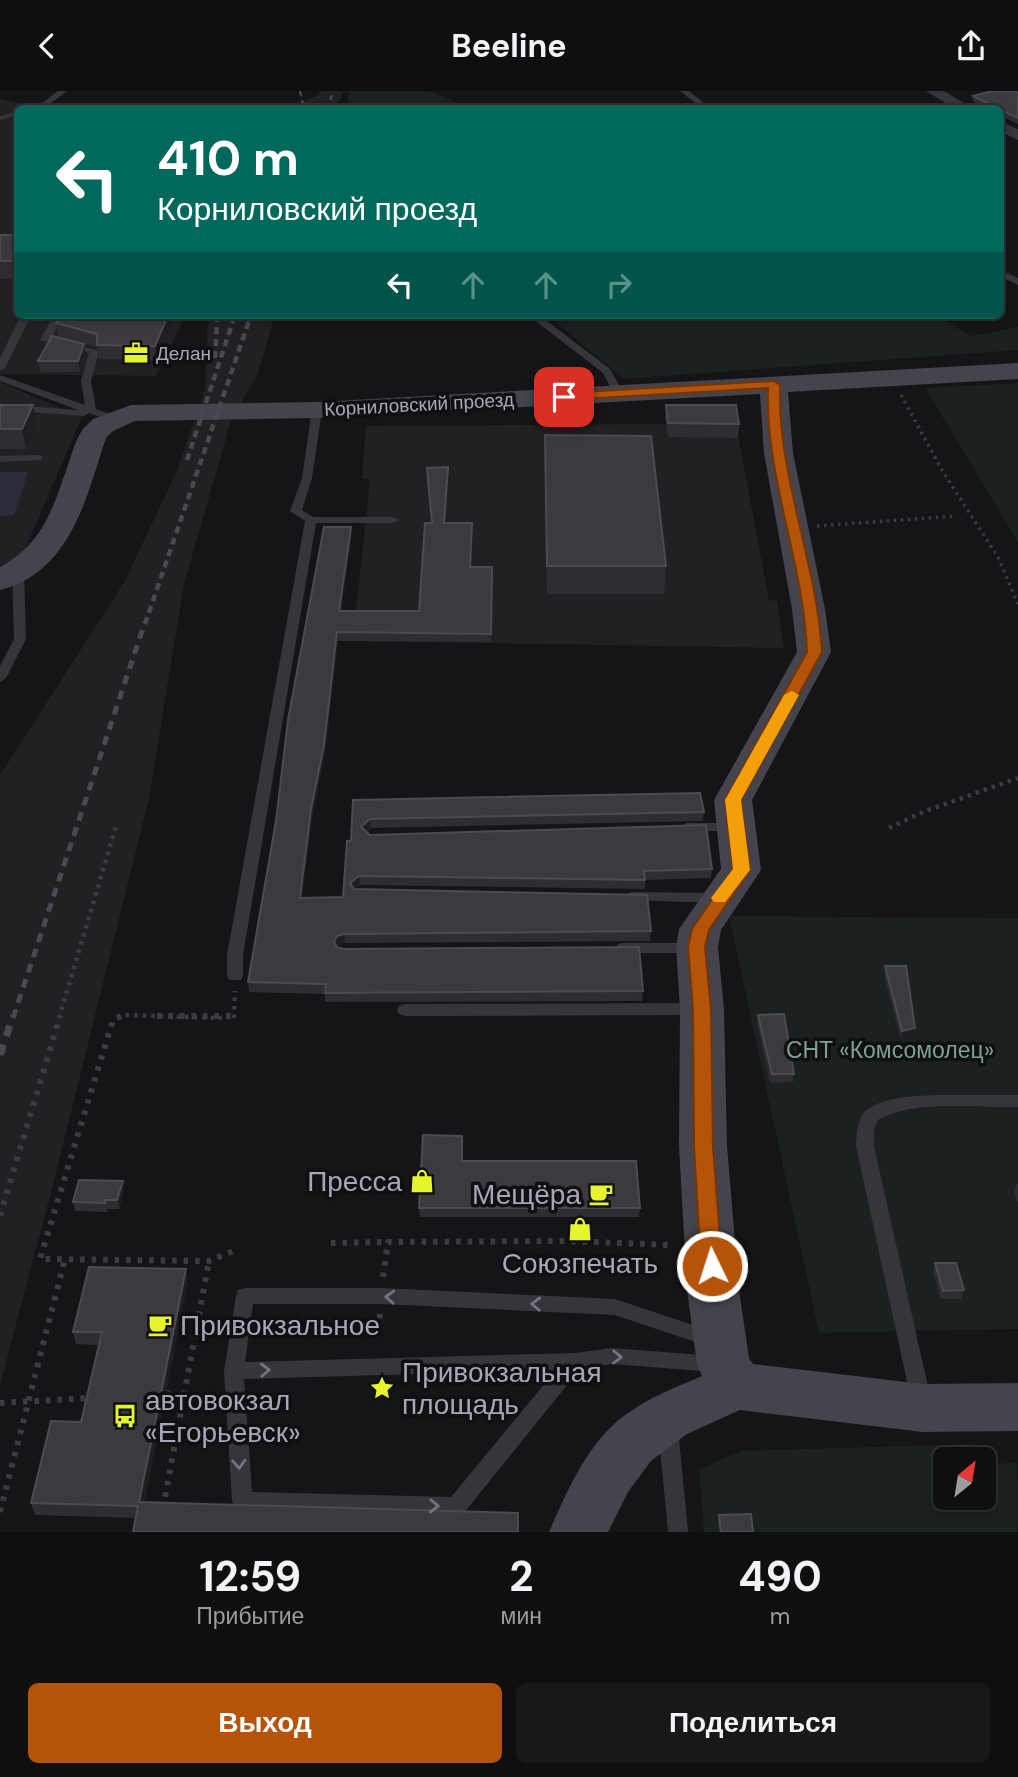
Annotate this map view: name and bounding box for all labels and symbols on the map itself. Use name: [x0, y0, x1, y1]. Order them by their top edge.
office icon: Делан: [122, 339, 150, 367]
place label: Делан: [156, 341, 211, 366]
pin: [534, 367, 594, 427]
street label: Корниловский проезд: [323, 387, 515, 422]
park label: СНТ «Комсомолец»: [786, 1035, 994, 1065]
place label: Пресса: [307, 1163, 402, 1200]
shop icon: Пресса: [408, 1167, 436, 1195]
place label: Мещёра: [472, 1176, 581, 1213]
cafe icon: Мещёра: [587, 1180, 615, 1208]
shop icon: Союзпечать: [566, 1215, 594, 1243]
position arrow: [675, 1229, 749, 1303]
place label: Союзпечать: [502, 1245, 658, 1282]
one-way arrow: [384, 1289, 395, 1304]
one-way arrow: [530, 1296, 541, 1311]
place label: Привокзальное: [180, 1307, 380, 1344]
cafe icon: Привокзальное: [146, 1311, 174, 1339]
one-way arrow: [612, 1350, 623, 1365]
place label: Привокзальная площадь: [402, 1354, 602, 1423]
one-way arrow: [260, 1363, 271, 1378]
place icon: Привокзальная площадь: [368, 1374, 396, 1402]
place label: автовокзал «Егорьевск»: [145, 1382, 301, 1451]
bus stop icon: автовокзал «Егорьевск»: [111, 1402, 139, 1430]
north arrow: [933, 1447, 996, 1510]
one-way arrow: [232, 1458, 247, 1469]
one-way arrow: [429, 1498, 440, 1514]

